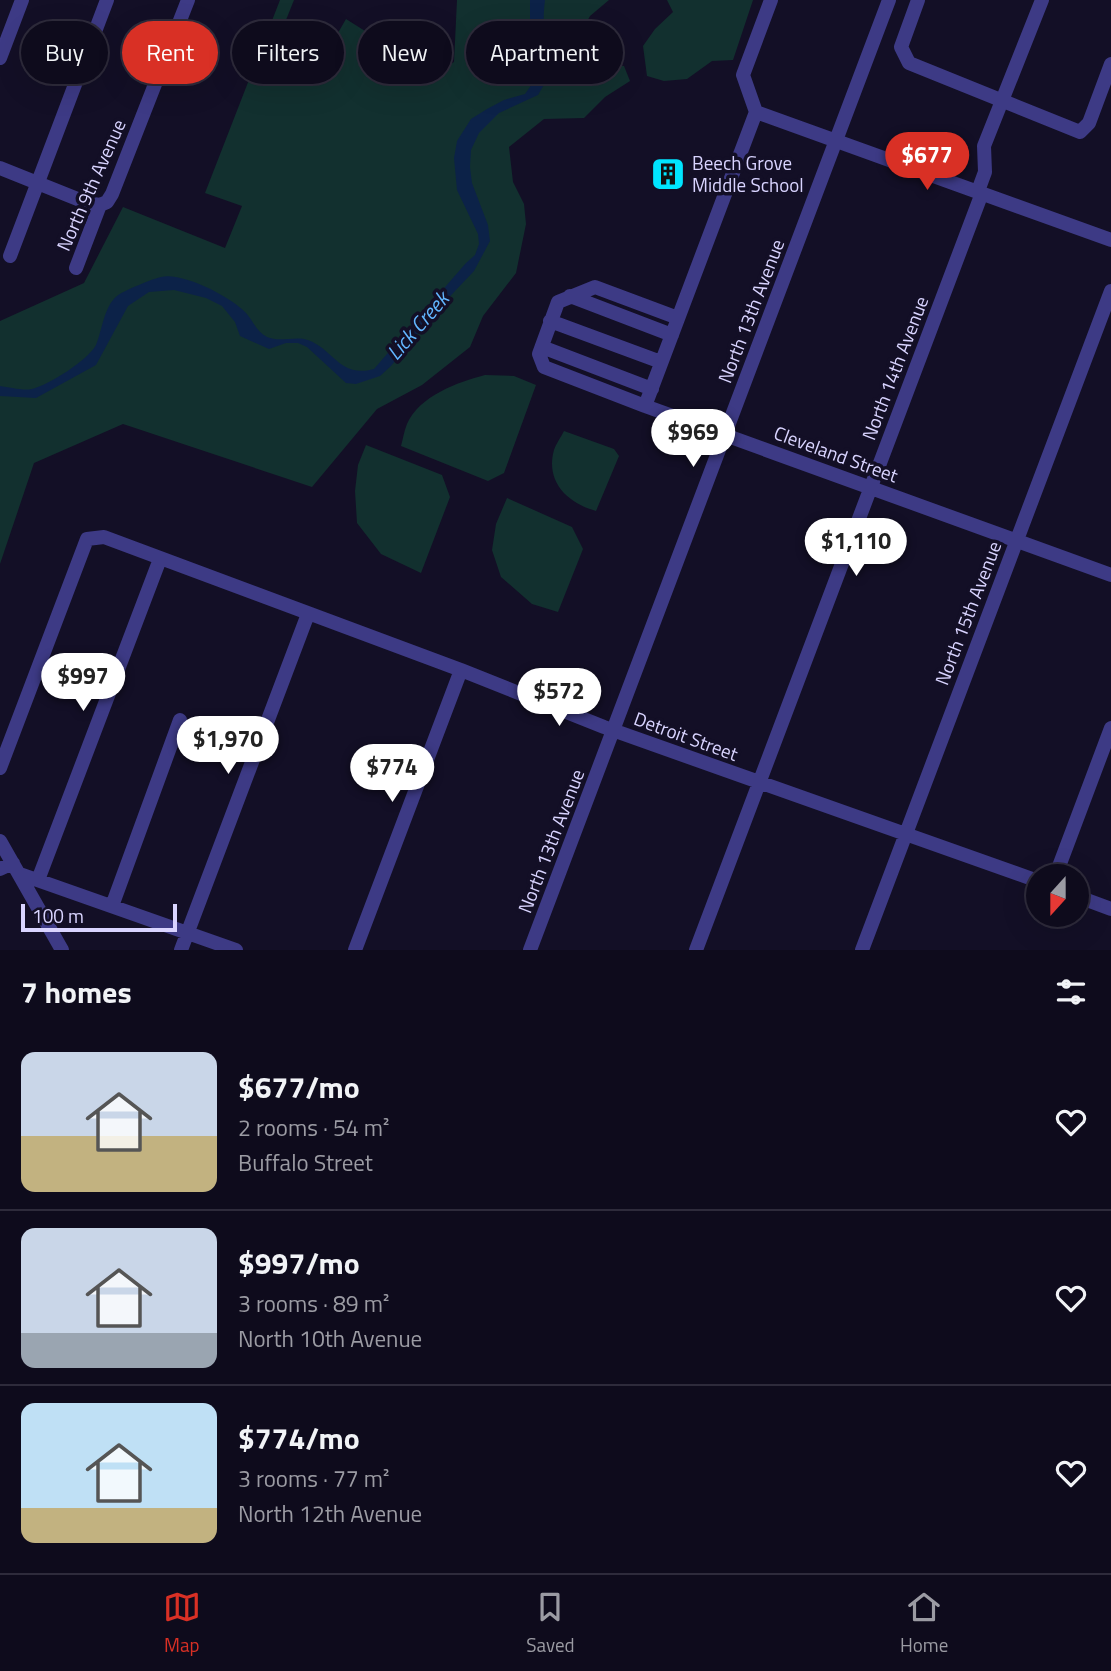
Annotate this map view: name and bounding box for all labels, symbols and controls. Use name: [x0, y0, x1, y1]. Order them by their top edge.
chip: Buy: [21, 21, 108, 84]
chip: Rent: [122, 21, 218, 84]
chip: Filters: [232, 21, 344, 84]
chip: New: [358, 21, 452, 84]
chip: Apartment: [466, 21, 623, 84]
street label: North 9th Avenue: [49, 114, 133, 255]
pin: $677: [886, 132, 968, 192]
text: $677: [901, 137, 953, 172]
place label: Beech Grove Middle School: [692, 148, 804, 199]
building icon: Beech Grove Middle School: [649, 155, 687, 193]
street label: North 13th Avenue: [710, 235, 791, 387]
water label: Lick Creek: [378, 282, 458, 367]
street label: North 14th Avenue: [854, 292, 935, 444]
pin: $969: [652, 410, 734, 469]
text: $969: [667, 414, 719, 449]
street label: Cleveland Street: [770, 418, 903, 490]
pin: $1,110: [799, 518, 913, 578]
text: $1,110: [821, 523, 891, 558]
street label: North 15th Avenue: [927, 537, 1008, 689]
pin: $997: [42, 654, 124, 713]
text: $997: [57, 658, 109, 693]
pin: $572: [518, 668, 600, 728]
text: $572: [533, 673, 585, 708]
street label: Detroit Street: [630, 703, 743, 768]
pin: $1,970: [171, 716, 285, 776]
text: $1,970: [193, 721, 263, 756]
pin: $774: [351, 744, 433, 804]
text: $774: [366, 749, 418, 784]
street label: North 13th Avenue: [510, 765, 591, 917]
north arrow: [1026, 864, 1088, 928]
map controls: [1026, 864, 1089, 927]
scale bar: [21, 901, 177, 933]
text: 100 m: [32, 901, 84, 930]
text: 7 homes: [21, 969, 132, 1015]
icon: filters: [1052, 973, 1090, 1011]
text: $677/mo: [238, 1064, 360, 1110]
icon: home: [77, 1080, 161, 1164]
icon: heart: [1052, 1103, 1090, 1141]
text: 2 rooms · 54 m²: [238, 1110, 389, 1145]
text: Buffalo Street: [238, 1145, 373, 1180]
text: $997/mo: [238, 1240, 360, 1286]
icon: home: [77, 1256, 161, 1340]
icon: heart: [1052, 1279, 1090, 1317]
text: 3 rooms · 89 m²: [238, 1286, 389, 1321]
text: North 10th Avenue: [238, 1321, 422, 1356]
text: $774/mo: [238, 1415, 360, 1461]
icon: home: [77, 1431, 161, 1515]
icon: heart: [1052, 1454, 1090, 1492]
text: 3 rooms · 77 m²: [238, 1461, 389, 1496]
text: North 12th Avenue: [238, 1496, 422, 1531]
tab: Map: [163, 1588, 201, 1659]
tab: Saved: [526, 1588, 575, 1659]
tab: Home: [900, 1588, 948, 1659]

